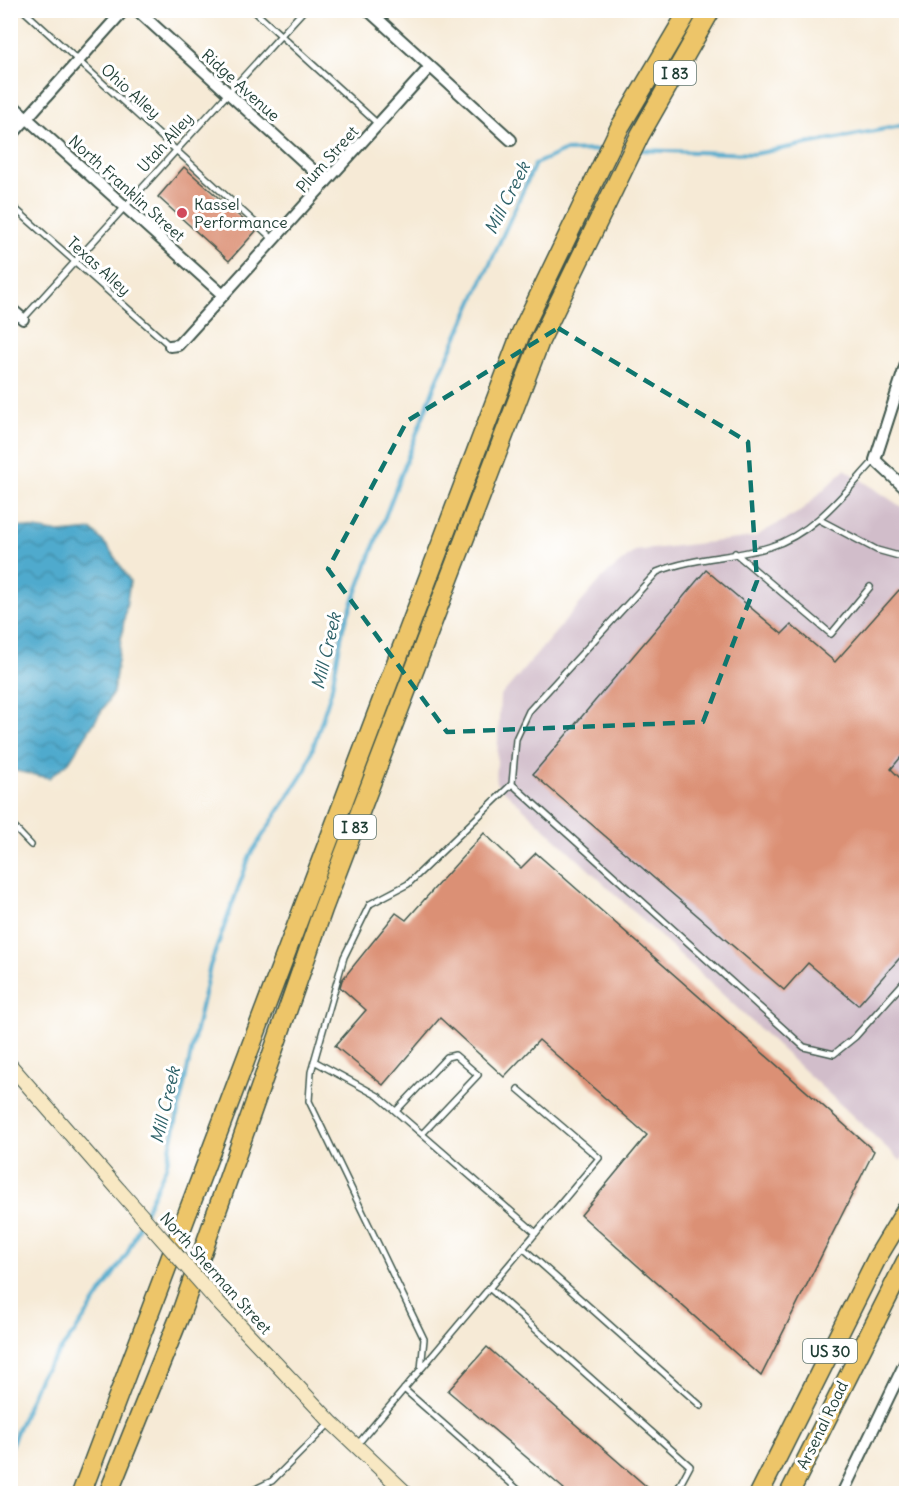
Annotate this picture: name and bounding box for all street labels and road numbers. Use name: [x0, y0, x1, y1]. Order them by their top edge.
street label: Ridge Avenue: [198, 45, 284, 125]
street label: Ohio Alley: [97, 59, 165, 123]
road number: I 83: [654, 61, 696, 85]
street label: Utah Alley: [133, 108, 197, 176]
street label: Plum Street: [292, 121, 363, 197]
street label: North Franklin Street: [65, 131, 190, 246]
street label: Texas Alley: [63, 232, 135, 300]
road number: I 83: [334, 815, 376, 839]
street label: North Sherman Street: [156, 1208, 276, 1339]
road number: US 30: [803, 1339, 857, 1363]
street label: Arsenal Road: [792, 1377, 852, 1473]

